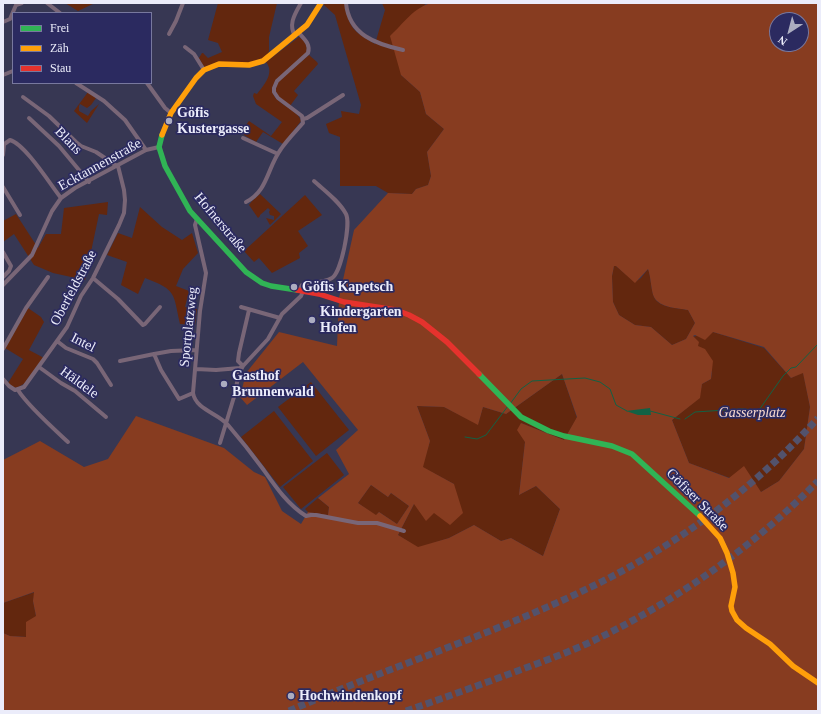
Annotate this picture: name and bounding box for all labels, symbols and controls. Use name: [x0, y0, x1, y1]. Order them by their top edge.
legend: [12, 12, 152, 84]
north arrow: [769, 12, 809, 52]
text: Frei: [50, 21, 69, 35]
text: N: [776, 34, 789, 48]
text: Zäh: [50, 41, 69, 55]
text: Stau: [50, 61, 71, 75]
place label: Göfis Kustergasse: [177, 105, 249, 138]
marker: Göfis Kustergasse: [164, 116, 174, 126]
street label: Blans: [51, 124, 85, 158]
street label: Ecktannenstraße: [55, 135, 145, 195]
street label: Hofnerstraße: [190, 190, 250, 256]
street label: Oberfeldstraße: [47, 247, 101, 329]
place label: Göfis Kapetsch: [302, 279, 393, 295]
marker: Göfis Kapetsch: [289, 282, 299, 292]
street label: Sportplatzweg: [176, 286, 202, 368]
place label: Kindergarten Hofen: [320, 304, 402, 336]
marker: Kindergarten Hofen: [307, 315, 317, 325]
street label: Intel: [68, 330, 98, 356]
street label: Häldele: [56, 363, 102, 403]
place label: Gasthof Brunnenwald: [232, 368, 314, 400]
marker: Gasthof Brunnenwald: [219, 379, 229, 389]
park label: Gasserplatz: [719, 405, 785, 421]
street label: Göfiser Straße: [662, 465, 732, 535]
place label: Hochwindenkopf: [299, 688, 402, 704]
marker: Hochwindenkopf: [286, 691, 296, 701]

